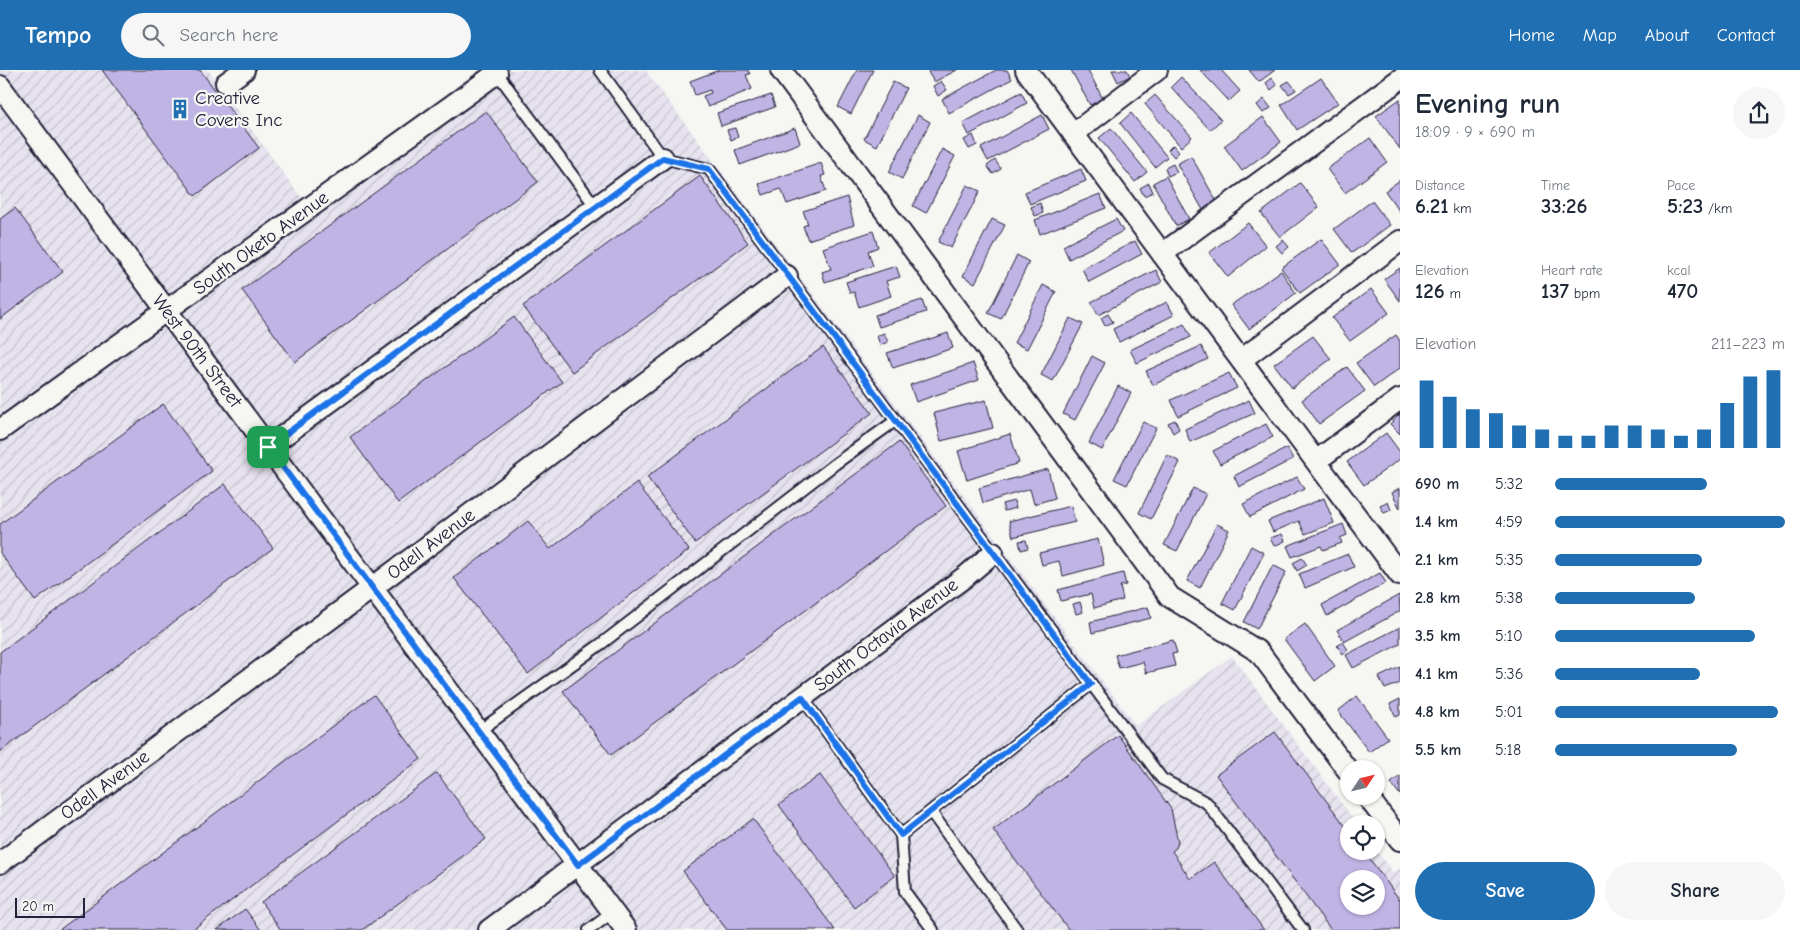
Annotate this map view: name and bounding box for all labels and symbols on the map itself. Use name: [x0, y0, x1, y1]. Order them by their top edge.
place label: Creative Covers Inc: [195, 87, 283, 131]
building icon: Creative Covers Inc: [169, 98, 191, 120]
street label: South Oketo Avenue: [189, 187, 333, 299]
street label: West 90th Street: [147, 290, 247, 412]
pin: [247, 426, 289, 468]
street label: Odell Avenue: [383, 504, 479, 584]
street label: South Octavia Avenue: [810, 574, 962, 696]
street label: Odell Avenue: [56, 745, 154, 825]
north arrow: [1340, 760, 1385, 805]
scale bar: [15, 895, 85, 918]

